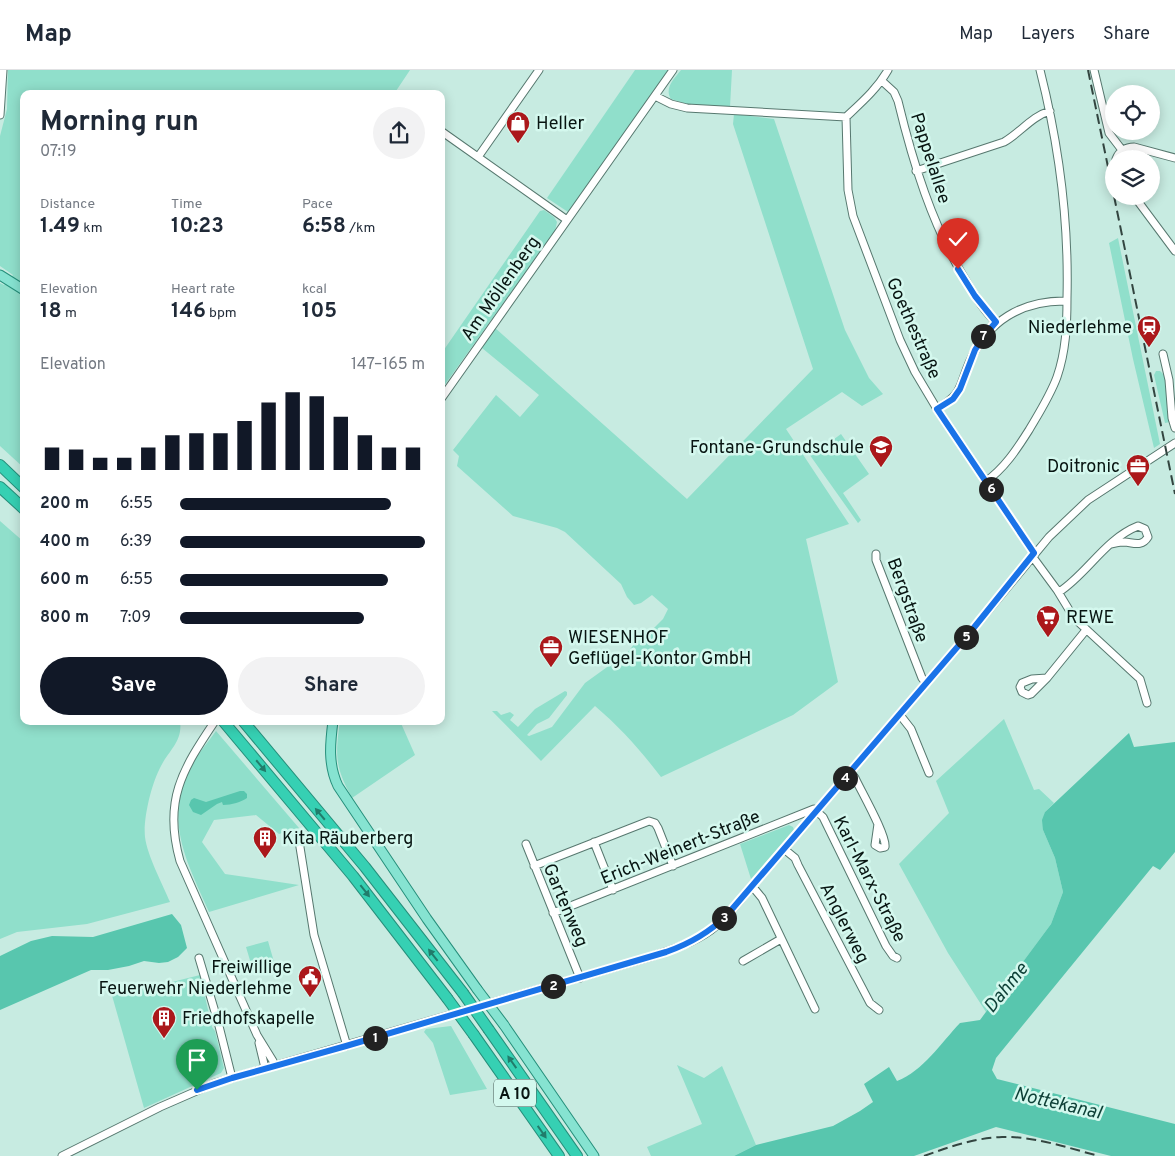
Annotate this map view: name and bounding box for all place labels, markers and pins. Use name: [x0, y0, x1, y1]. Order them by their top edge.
shop icon: Heller: [505, 110, 531, 144]
place label: Heller: [536, 113, 585, 136]
pin: [937, 218, 979, 269]
station icon: Niederlehme: [1136, 314, 1162, 348]
place label: Niederlehme: [1028, 317, 1132, 340]
pin: 7: [970, 324, 996, 348]
school or university icon: Fontane-Grundschule: [868, 434, 894, 468]
place label: Fontane-Grundschule: [690, 437, 864, 460]
office icon: Doitronic: [1125, 453, 1151, 487]
place label: Doitronic: [1047, 456, 1120, 479]
pin: 6: [978, 476, 1004, 502]
supermarket icon: REWE: [1035, 604, 1061, 638]
place label: REWE: [1066, 607, 1114, 630]
pin: 5: [954, 624, 978, 650]
place label: WIESENHOF Geflügel-Kontor GmbH: [568, 627, 751, 671]
office icon: WIESENHOF Geflügel-Kontor GmbH: [538, 634, 564, 668]
pin: 4: [832, 766, 858, 790]
building icon: Kita Räuberberg: [252, 825, 278, 859]
place label: Kita Räuberberg: [282, 828, 413, 851]
pin: 3: [712, 906, 736, 930]
place label: Freiwillige Feuerwehr Niederlehme: [99, 957, 292, 1001]
public building icon: Freiwillige Feuerwehr Niederlehme: [297, 964, 323, 998]
pin: 2: [540, 974, 566, 998]
building icon: Friedhofskapelle: [151, 1005, 177, 1039]
place label: Friedhofskapelle: [182, 1008, 315, 1031]
pin: 1: [362, 1026, 388, 1050]
pin: [176, 1039, 218, 1090]

